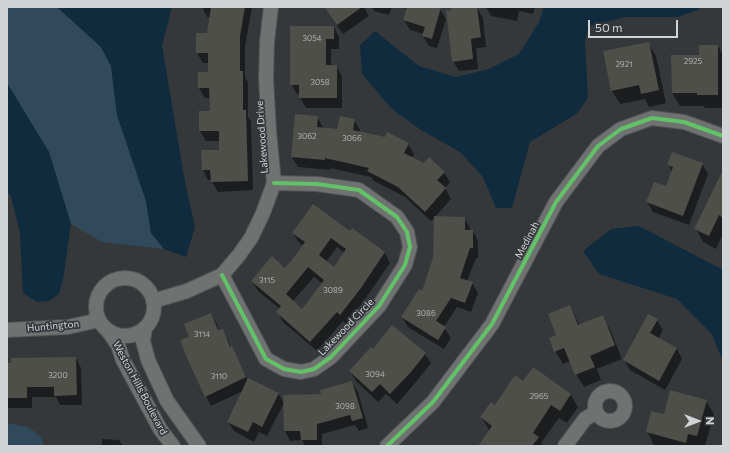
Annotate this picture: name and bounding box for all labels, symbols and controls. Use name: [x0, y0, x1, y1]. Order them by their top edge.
scale bar: [590, 12, 680, 38]
text: 50 m: [595, 20, 623, 34]
house number: 3054: [302, 33, 322, 43]
house number: 2925: [684, 56, 702, 66]
house number: 2921: [615, 59, 633, 69]
house number: 3058: [310, 77, 330, 87]
street label: Lakewood Drive: [253, 100, 271, 174]
house number: 3062: [297, 131, 317, 141]
house number: 3066: [342, 133, 362, 143]
street label: Medinah: [512, 220, 542, 260]
house number: 3115: [259, 275, 275, 285]
house number: 3089: [323, 285, 343, 295]
street label: Lakewood Circle: [316, 296, 376, 358]
house number: 3086: [416, 308, 436, 318]
street label: Huntington: [26, 318, 80, 334]
house number: 3114: [194, 329, 210, 339]
street label: Weston Hills Boulevard: [110, 339, 170, 437]
house number: 3094: [365, 369, 385, 379]
house number: 3200: [48, 370, 68, 380]
house number: 3110: [211, 371, 227, 381]
house number: 2965: [530, 391, 548, 401]
house number: 3098: [335, 401, 355, 411]
north arrow: [678, 401, 718, 441]
text: N: [704, 417, 717, 425]

